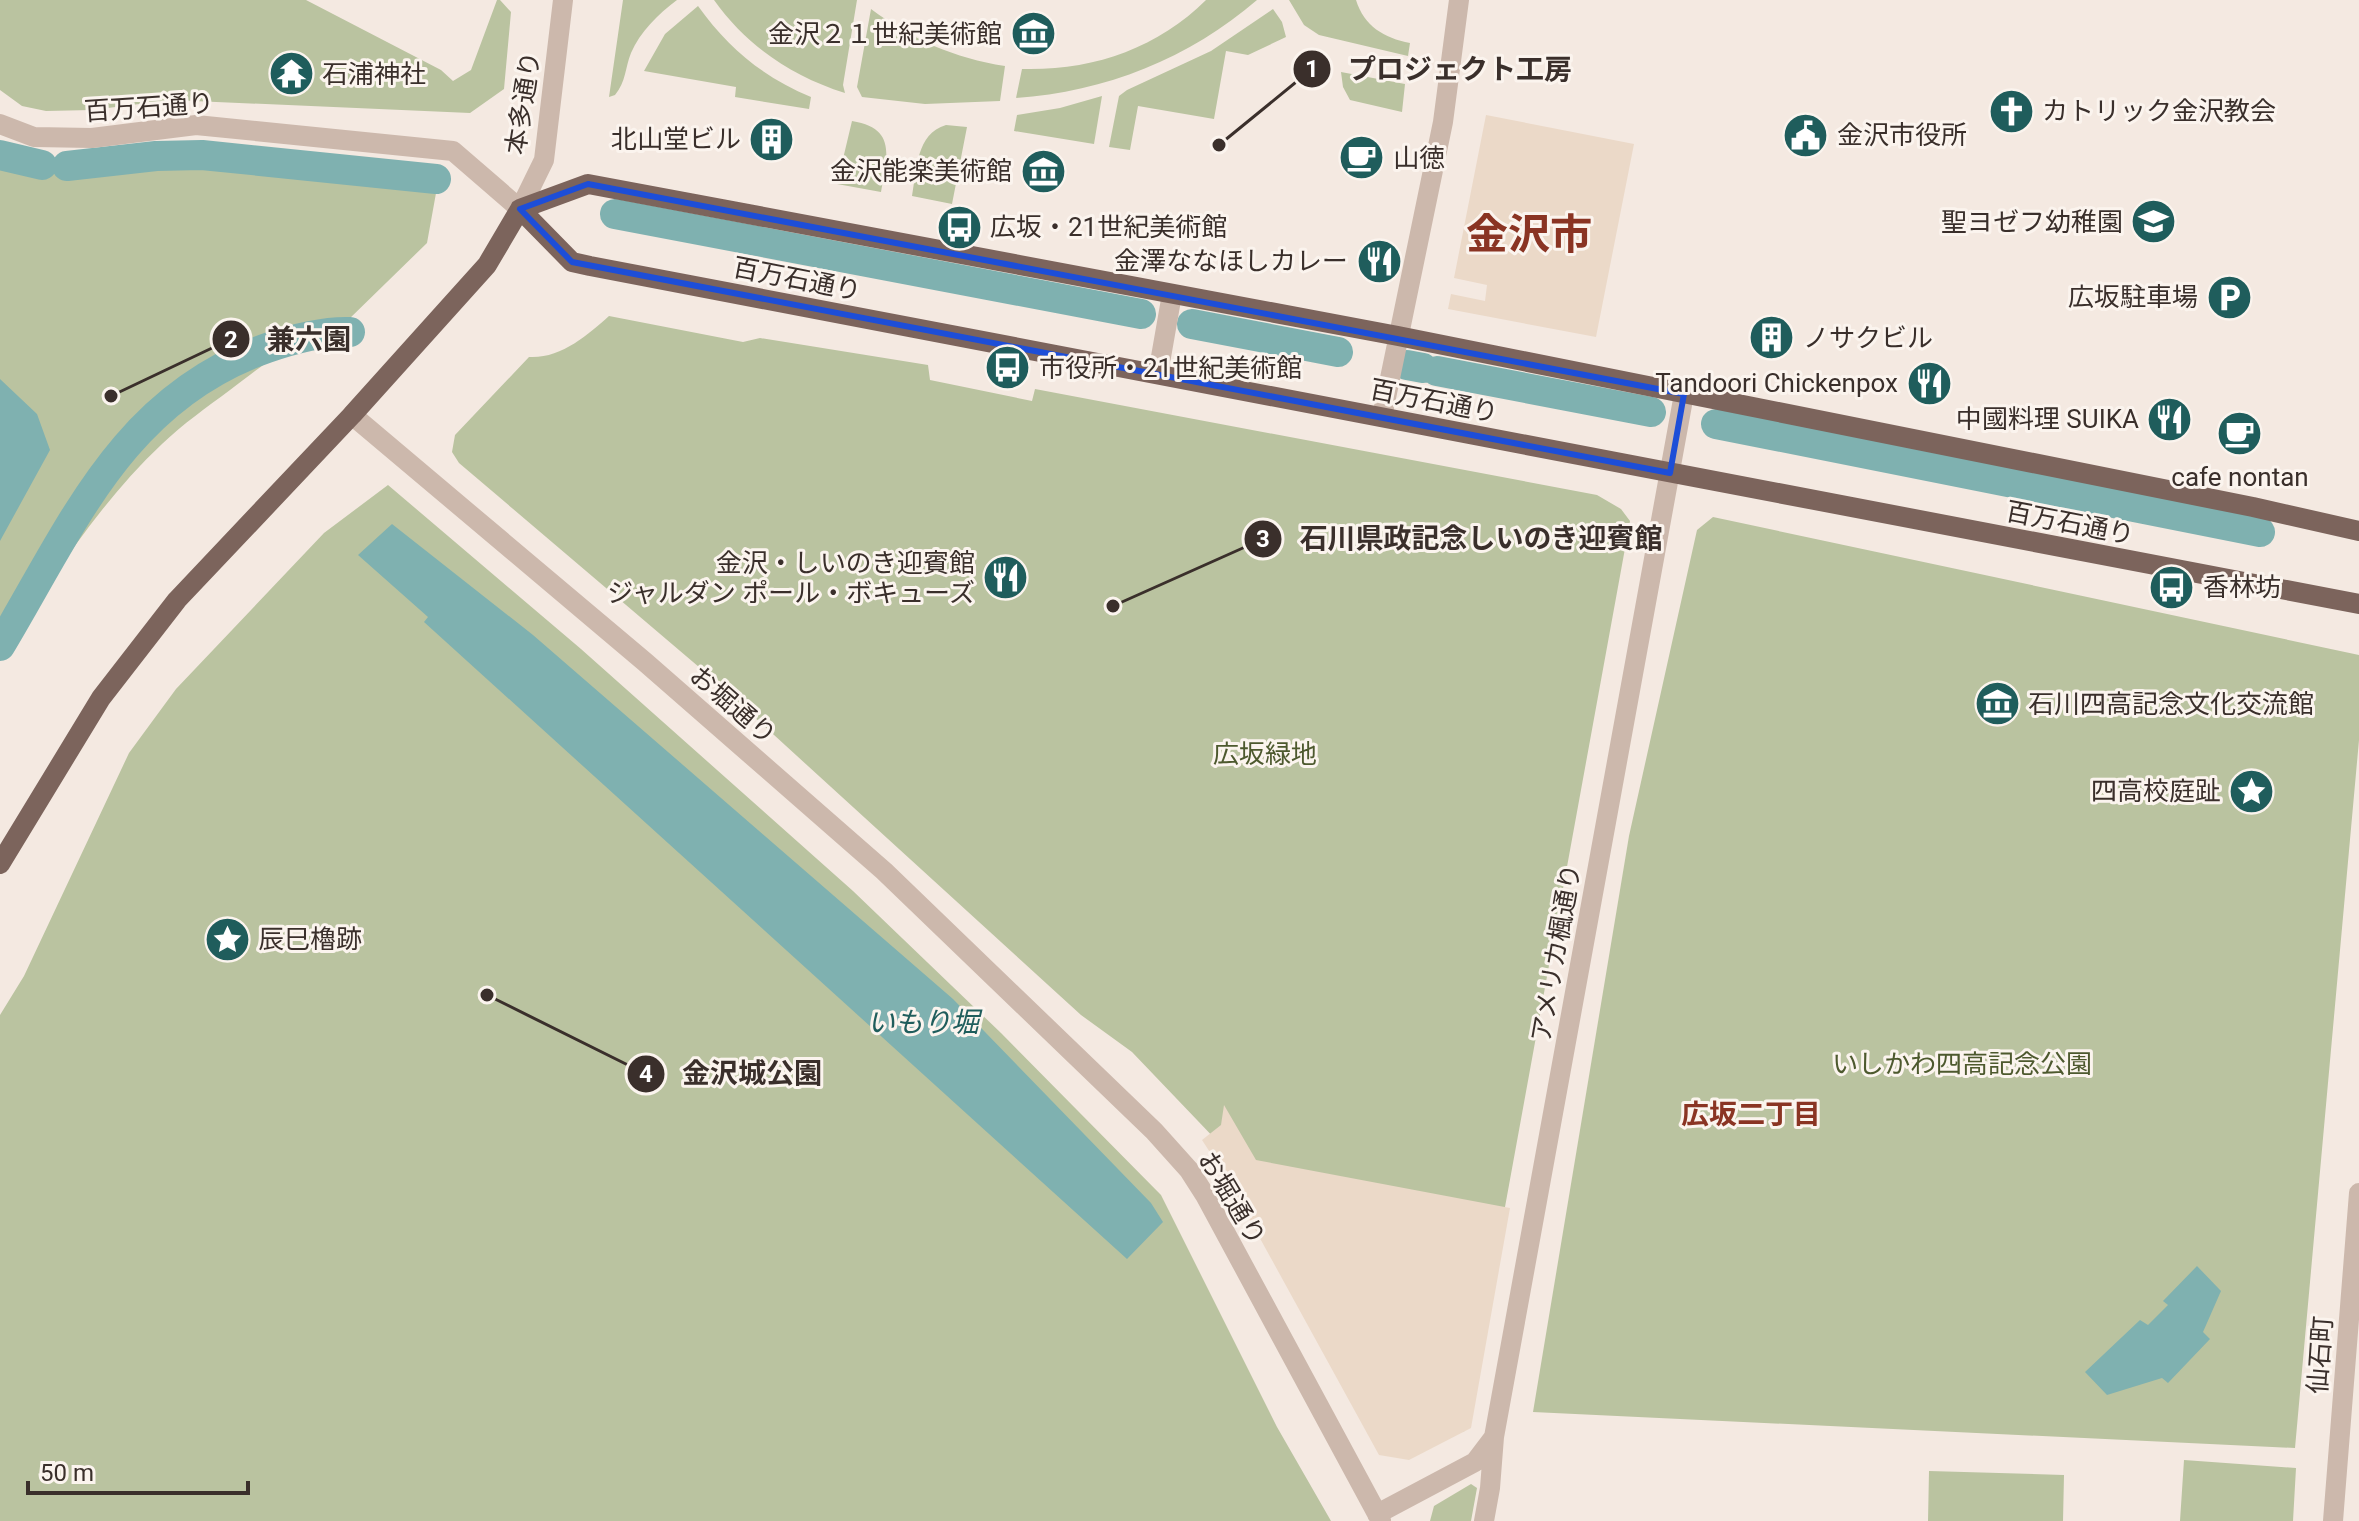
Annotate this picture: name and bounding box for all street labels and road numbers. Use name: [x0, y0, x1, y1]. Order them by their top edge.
street label: 本多通り: [500, 49, 546, 157]
street label: 百万石通り: [83, 88, 215, 126]
street label: 百万石通り: [730, 252, 864, 306]
street label: 百万石通り: [1367, 374, 1501, 428]
street label: 百万石通り: [2003, 496, 2137, 550]
street label: お堀通り: [684, 660, 782, 750]
street label: アメリカ楓通り: [1526, 861, 1586, 1045]
street label: お堀通り: [1192, 1146, 1272, 1250]
street label: 仙石町: [2302, 1315, 2338, 1395]

